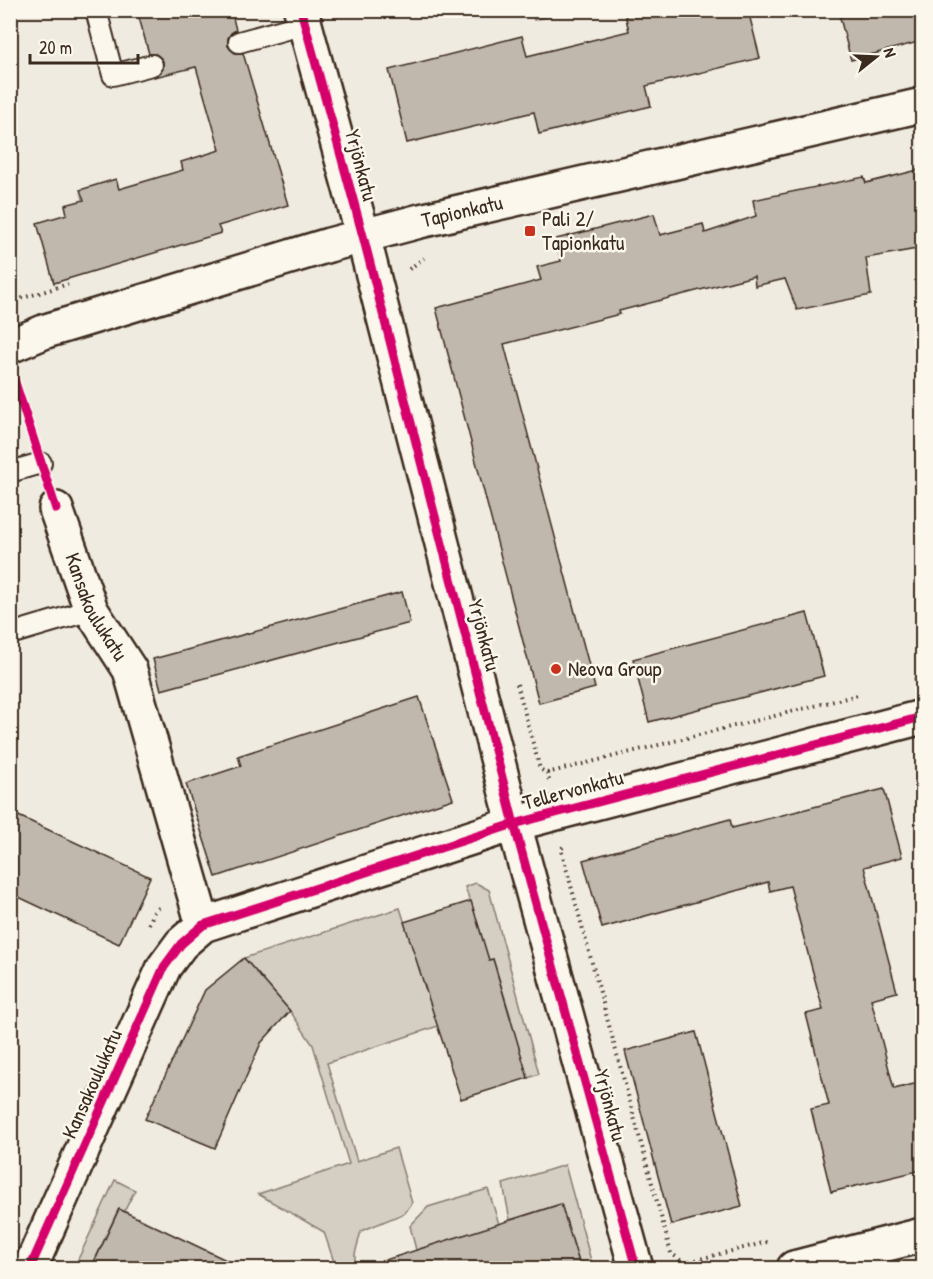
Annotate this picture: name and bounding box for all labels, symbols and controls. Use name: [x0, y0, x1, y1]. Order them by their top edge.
scale bar: [30, 27, 138, 65]
north arrow: [846, 27, 906, 87]
text: 20 m: [39, 35, 72, 60]
text: N: [878, 45, 902, 60]
street label: Yrjönkatu: [338, 126, 385, 204]
street label: Tapionkatu: [419, 187, 506, 234]
place label: Pali 2/ Tapionkatu: [542, 204, 625, 257]
marker: Pali 2/ Tapionkatu: [523, 224, 537, 238]
street label: Kansakoulukatu: [58, 549, 135, 667]
street label: Yrjönkatu: [461, 596, 508, 674]
place label: Neova Group: [568, 654, 661, 683]
marker: Neova Group: [549, 662, 563, 676]
street label: Tellervonkatu: [520, 762, 627, 817]
street label: Kansakoulukatu: [54, 1024, 129, 1143]
street label: Yrjönkatu: [587, 1066, 634, 1144]

